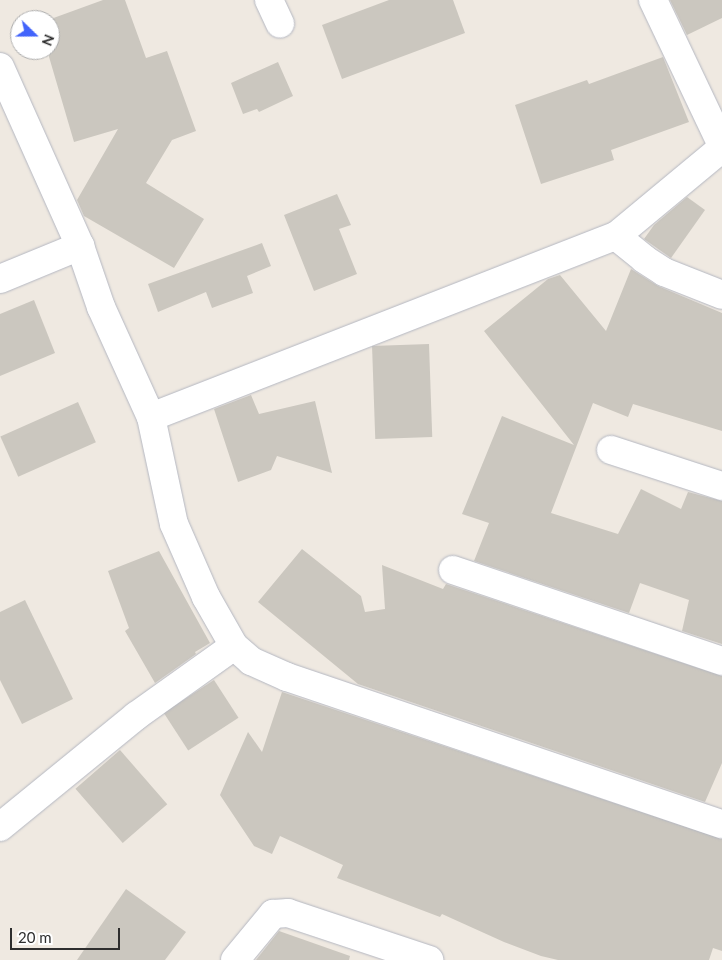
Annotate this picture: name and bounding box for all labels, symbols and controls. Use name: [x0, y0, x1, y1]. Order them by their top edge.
north arrow: [10, 10, 60, 60]
text: N: [39, 32, 58, 49]
scale bar: [12, 918, 122, 950]
text: 20 m: [18, 928, 52, 946]

